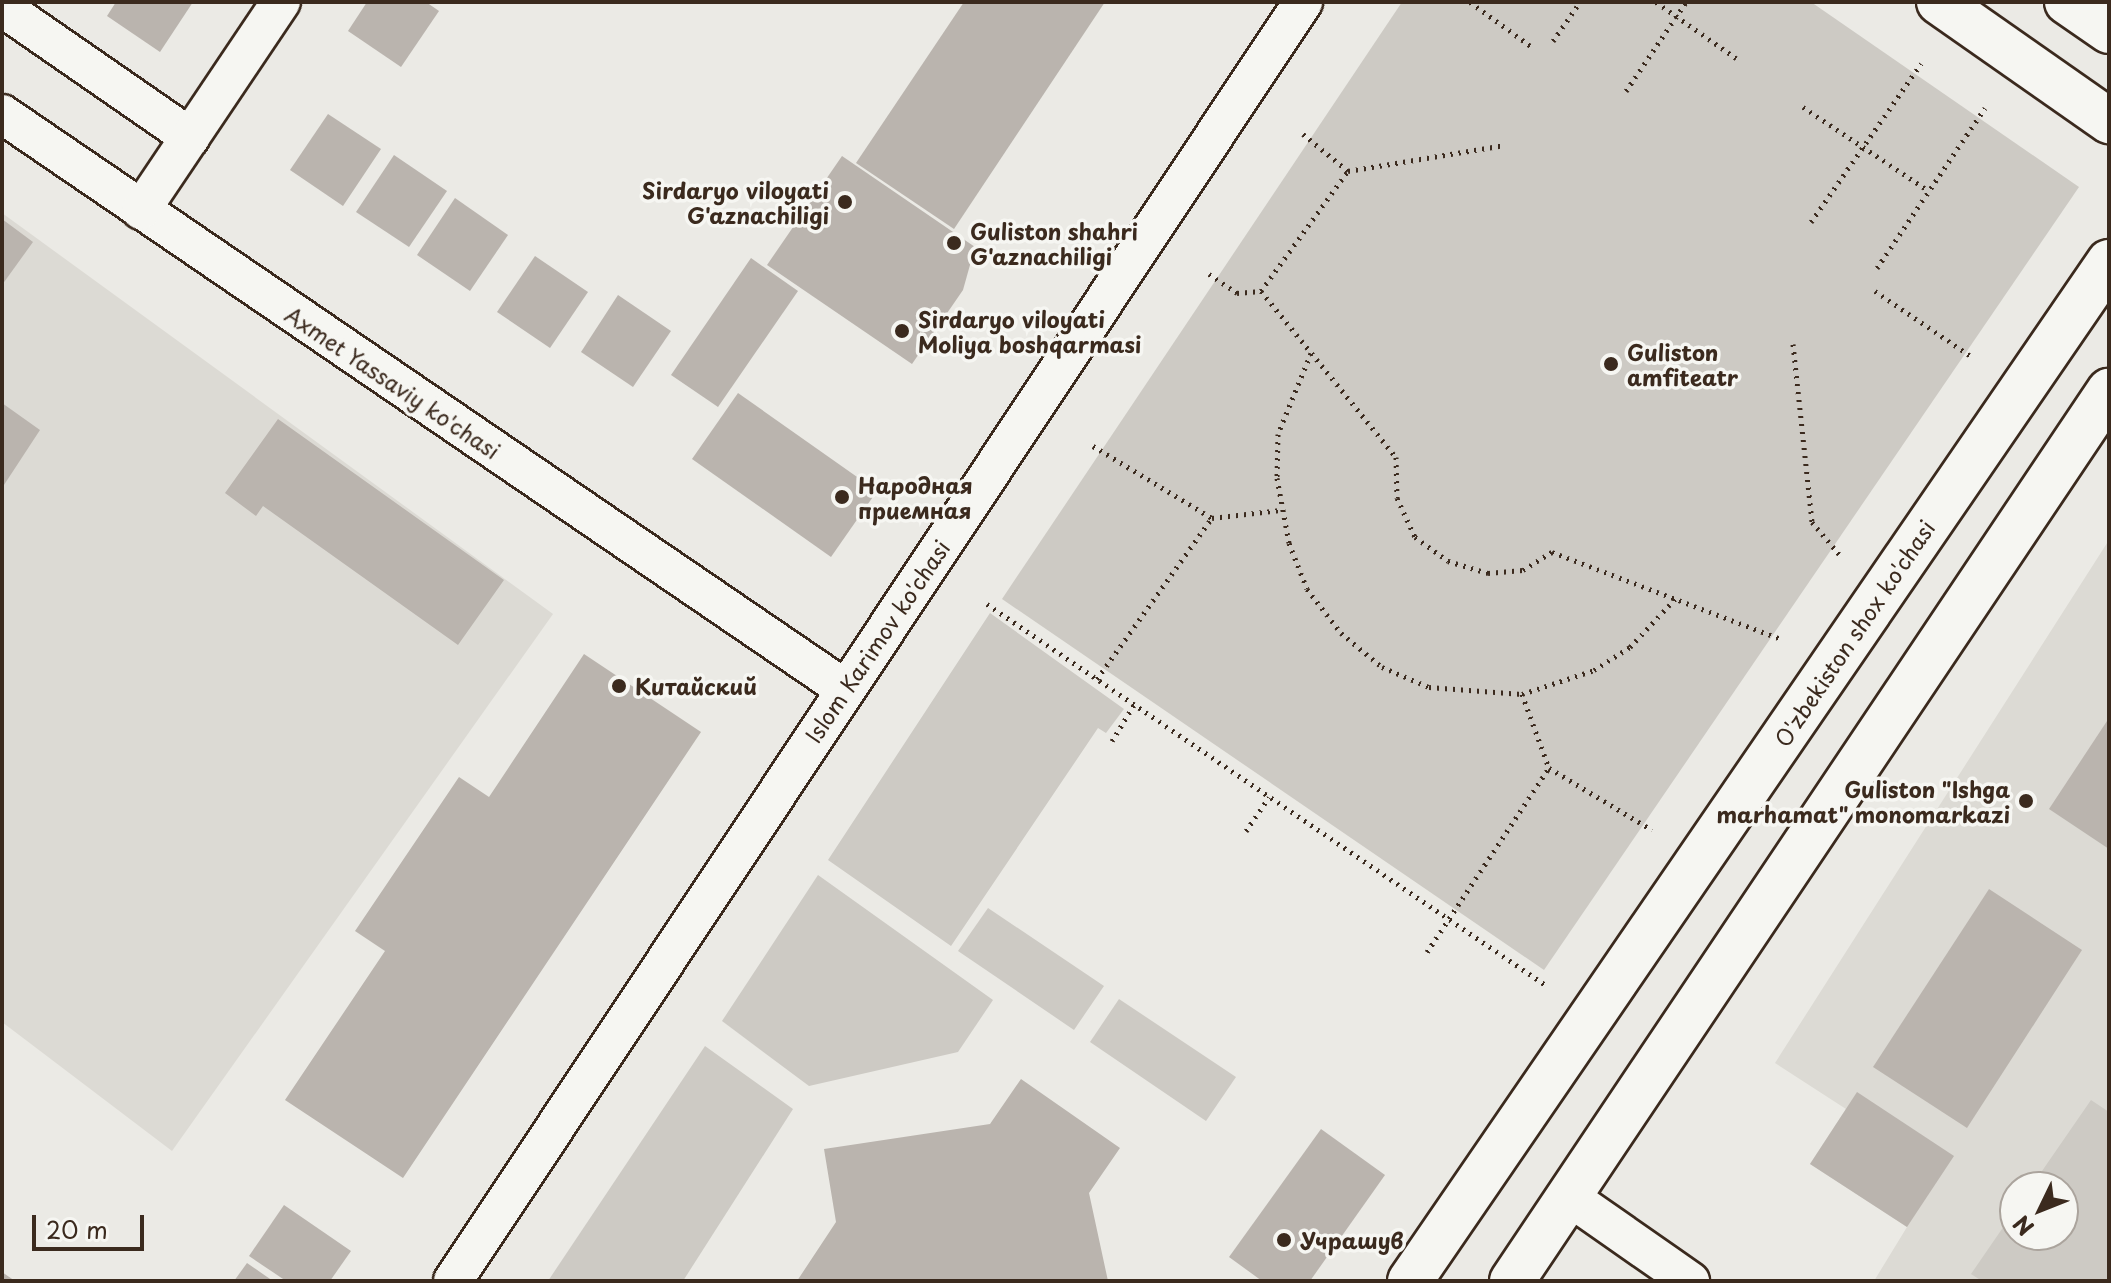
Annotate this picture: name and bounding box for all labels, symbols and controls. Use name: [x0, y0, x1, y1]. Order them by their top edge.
place label: Sirdaryo viloyati G'aznachiligi: [643, 176, 829, 228]
marker: Sirdaryo viloyati G'aznachiligi: [836, 193, 854, 211]
place label: Guliston shahri G'aznachiligi: [970, 217, 1139, 268]
marker: Guliston shahri G'aznachiligi: [945, 234, 963, 252]
street label: Axmet Yassaviy ko'chasi: [280, 300, 506, 464]
place label: Sirdaryo viloyati Moliya boshqarmasi: [918, 305, 1143, 356]
marker: Sirdaryo viloyati Moliya boshqarmasi: [893, 322, 911, 340]
place label: Guliston amfiteatr: [1627, 338, 1738, 390]
marker: Guliston amfiteatr: [1602, 355, 1620, 373]
place label: Народная приемная: [858, 471, 973, 522]
marker: Народная приемная: [833, 488, 851, 506]
street label: O'zbekiston shox ko'chasi: [1768, 515, 1940, 751]
street label: Islom Karimov ko'chasi: [799, 535, 955, 747]
place label: Китайский: [635, 673, 757, 699]
marker: Китайский: [610, 677, 628, 695]
place label: Guliston "Ishga marhamat" monomarkazi: [1716, 775, 2010, 826]
marker: Guliston "Ishga marhamat" monomarkazi: [2017, 792, 2035, 810]
north arrow: [1999, 1171, 2079, 1251]
scale bar: [36, 1199, 148, 1249]
text: N: [2005, 1209, 2041, 1244]
text: 20 m: [46, 1211, 108, 1247]
place label: Учрашув: [1300, 1227, 1404, 1253]
marker: Учрашув: [1275, 1231, 1293, 1249]

